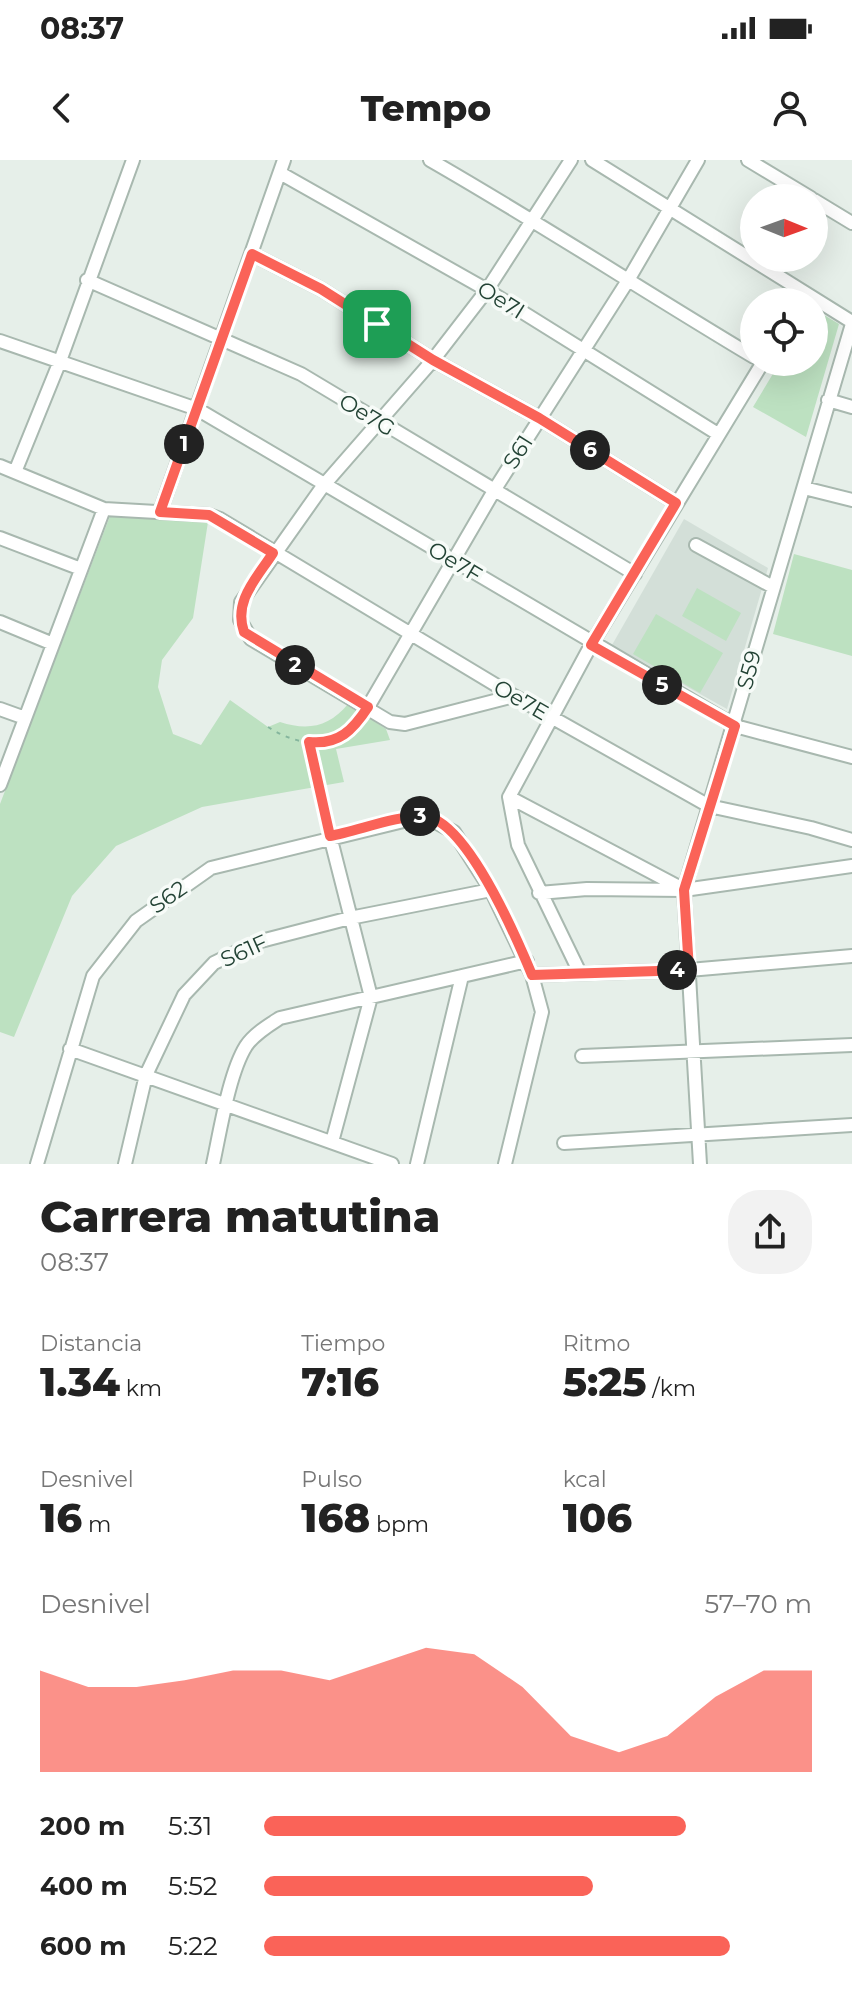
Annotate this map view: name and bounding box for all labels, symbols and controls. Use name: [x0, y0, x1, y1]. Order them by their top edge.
text: 08:37: [40, 10, 124, 47]
icon: back: [40, 86, 84, 130]
text: Tempo: [361, 86, 491, 130]
icon: person: [768, 86, 812, 130]
north arrow: [740, 184, 828, 272]
map controls: [740, 184, 828, 376]
street label: Oe7I: [472, 275, 530, 325]
button: locate: [740, 288, 828, 376]
pin: [343, 290, 411, 358]
icon: arrive: [355, 302, 399, 346]
street label: Oe7G: [334, 388, 400, 442]
pin: 1: [164, 424, 204, 464]
text: 1: [180, 430, 188, 457]
street label: S61: [497, 430, 539, 474]
pin: 6: [570, 430, 610, 470]
text: 6: [583, 436, 597, 463]
street label: Oe7F: [423, 535, 487, 589]
pin: 2: [275, 645, 315, 685]
street label: S59: [731, 647, 767, 693]
text: 2: [289, 651, 301, 678]
pin: 5: [642, 665, 682, 705]
text: 5: [655, 671, 669, 698]
street label: Oe7E: [489, 674, 553, 726]
pin: 3: [400, 796, 440, 836]
text: 3: [413, 802, 427, 829]
street label: S62: [144, 875, 192, 919]
street label: S61F: [216, 929, 272, 973]
pin: 4: [657, 950, 697, 990]
text: 4: [669, 956, 685, 983]
text: Carrera matutina: [40, 1189, 440, 1243]
button: share: [728, 1190, 812, 1274]
text: 08:37: [40, 1246, 109, 1278]
text: Distancia: [40, 1330, 142, 1357]
text: Tiempo: [301, 1330, 385, 1357]
text: Ritmo: [563, 1330, 630, 1357]
text: 1.34: [40, 1357, 120, 1406]
text: 7:16: [301, 1357, 379, 1406]
text: 5:25: [563, 1357, 647, 1406]
text: km: [120, 1375, 162, 1402]
text: /km: [647, 1375, 696, 1402]
text: Desnivel: [40, 1466, 134, 1493]
text: Pulso: [301, 1466, 362, 1493]
text: kcal: [563, 1466, 607, 1493]
text: 16: [40, 1493, 82, 1542]
text: 168: [301, 1493, 370, 1542]
text: 106: [563, 1493, 632, 1542]
text: m: [82, 1511, 111, 1538]
text: bpm: [370, 1511, 429, 1538]
text: Desnivel: [40, 1588, 151, 1620]
text: 57–70 m: [704, 1588, 812, 1620]
text: 200 m: [40, 1810, 125, 1842]
text: 5:31: [168, 1810, 212, 1842]
text: 400 m: [40, 1870, 128, 1902]
text: 5:52: [168, 1870, 218, 1902]
text: 600 m: [40, 1930, 127, 1962]
text: 5:22: [168, 1930, 218, 1962]

